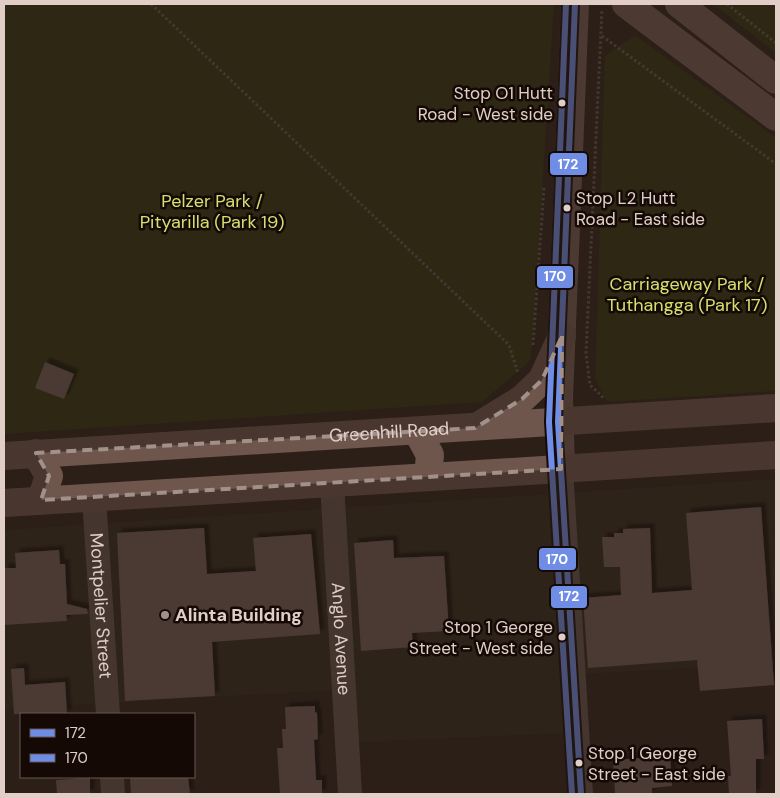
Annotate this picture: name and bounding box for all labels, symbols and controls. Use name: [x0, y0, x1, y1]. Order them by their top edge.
place label: Stop O1 Hutt Road - West side: [418, 82, 553, 125]
marker: Stop O1 Hutt Road - West side: [557, 98, 567, 108]
line badge: 172: [549, 152, 588, 176]
text: 172: [558, 155, 578, 173]
place label: Stop L2 Hutt Road - East side: [576, 187, 705, 230]
park label: Pelzer Park / Pityarilla (Park 19): [140, 189, 284, 234]
marker: Stop L2 Hutt Road - East side: [562, 203, 572, 213]
line badge: 170: [536, 265, 574, 289]
text: 170: [544, 267, 566, 285]
park label: Carriageway Park / Tuthangga (Park 17): [607, 272, 767, 317]
street label: Greenhill Road: [329, 416, 450, 448]
street label: Montpelier Street: [84, 532, 118, 679]
line badge: 170: [538, 547, 577, 571]
text: 170: [546, 550, 568, 568]
street label: Anglo Avenue: [326, 582, 356, 696]
line badge: 172: [550, 585, 588, 609]
text: 172: [559, 587, 579, 605]
place label: Alinta Building: [175, 603, 302, 627]
marker: Alinta Building: [159, 609, 171, 621]
place label: Stop 1 George Street - West side: [409, 616, 553, 659]
marker: Stop 1 George Street - West side: [557, 632, 567, 642]
legend: [20, 713, 195, 778]
text: 172: [65, 723, 86, 743]
place label: Stop 1 George Street - East side: [588, 742, 726, 785]
text: 170: [65, 748, 88, 768]
marker: Stop 1 George Street - East side: [574, 758, 584, 768]

